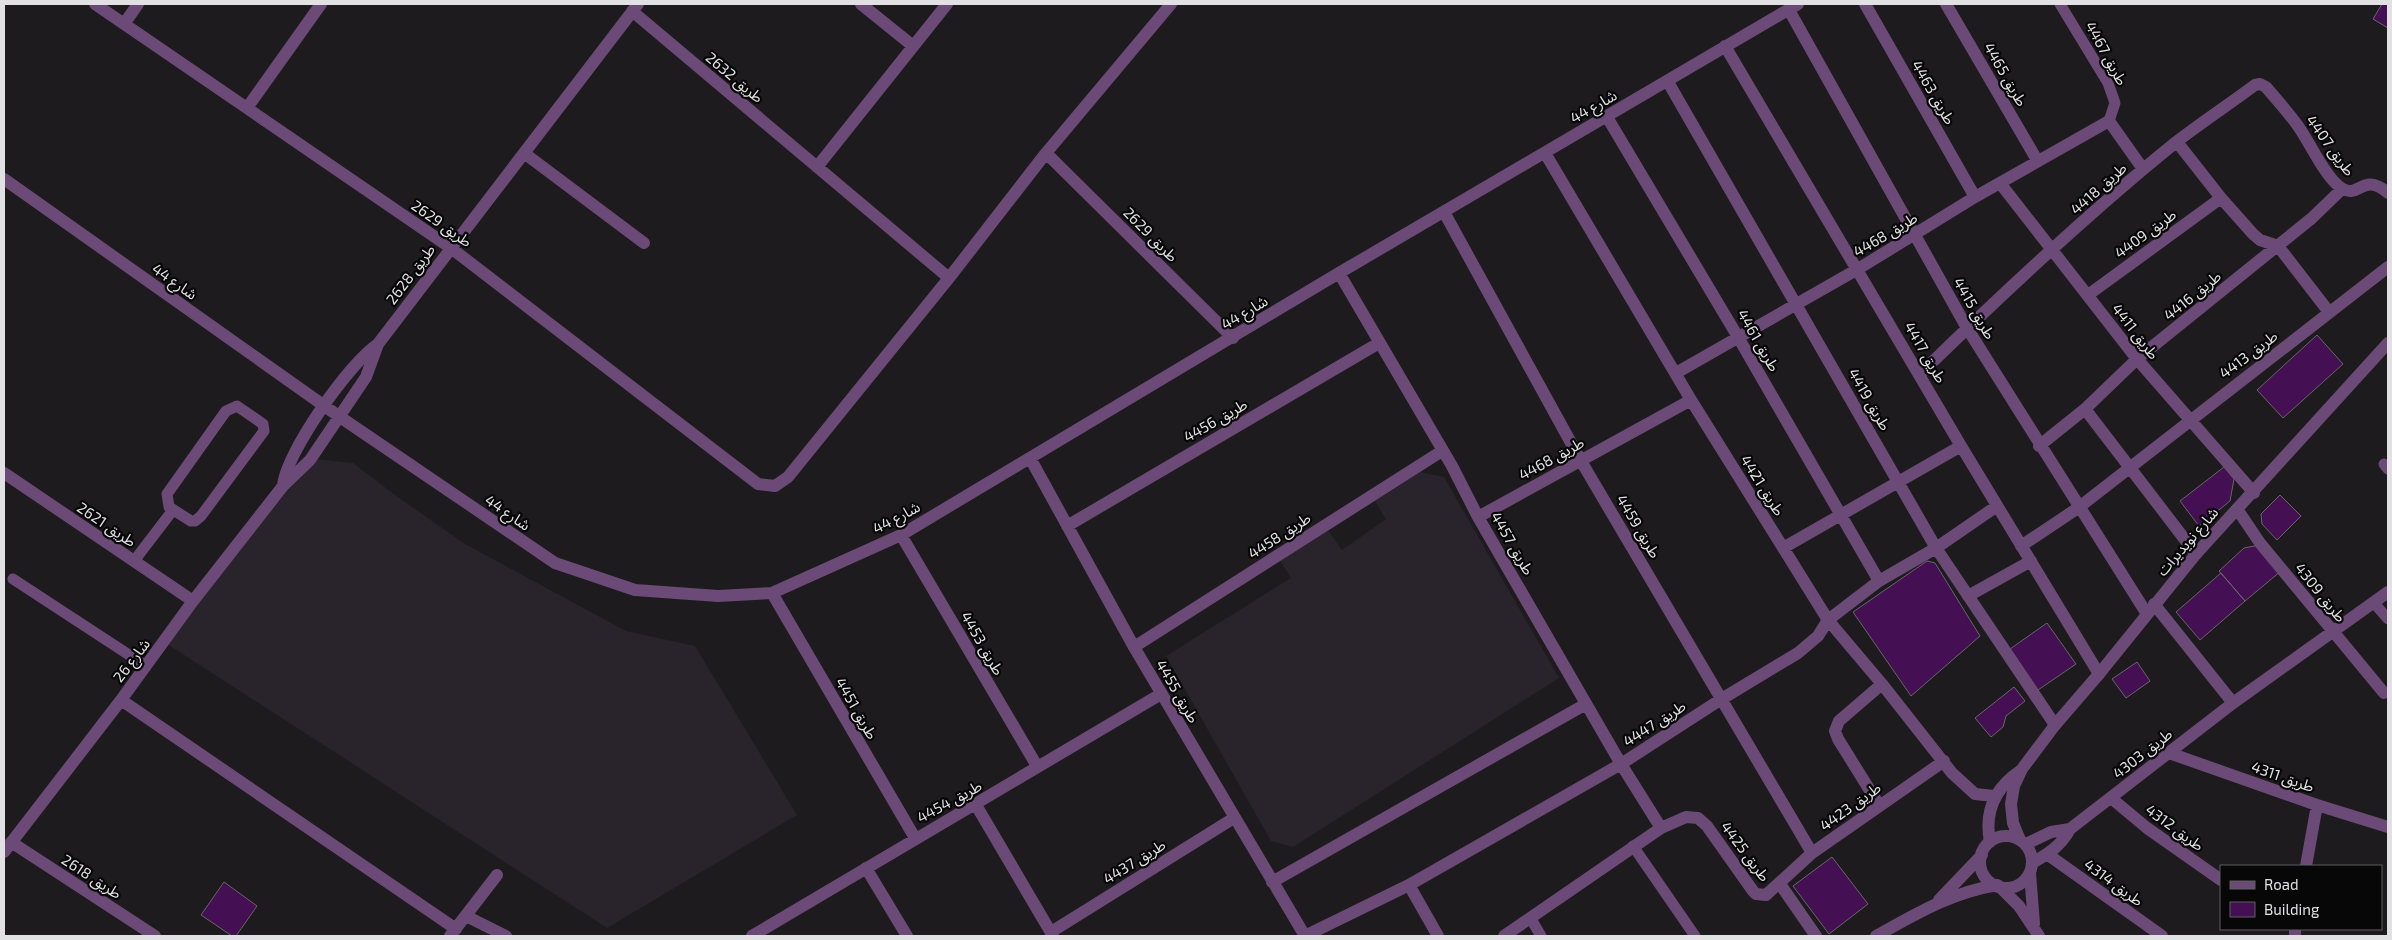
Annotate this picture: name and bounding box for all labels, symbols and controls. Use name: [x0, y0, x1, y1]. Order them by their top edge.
street label: طريق 4467: [2080, 18, 2132, 89]
street label: طريق 4465: [1979, 39, 2031, 110]
street label: طريق 2632: [701, 48, 767, 108]
street label: طريق 4463: [1907, 57, 1960, 128]
street label: شارع 44: [1566, 85, 1622, 130]
street label: طريق 4407: [2301, 111, 2359, 180]
street label: طريق 4418: [2066, 158, 2131, 219]
street label: طريق 2629: [407, 196, 476, 252]
street label: طريق 2629: [1119, 203, 1182, 266]
street label: طريق 4409: [2111, 205, 2180, 263]
street label: طريق 4468: [1850, 208, 1921, 262]
street label: طريق 2628: [382, 241, 440, 309]
street label: شارع 44: [147, 259, 201, 306]
street label: طريق 4416: [2160, 266, 2226, 325]
street label: طريق 4415: [1948, 274, 2000, 343]
street label: شارع 44: [1217, 291, 1273, 336]
street label: طريق 4411: [2107, 299, 2163, 364]
street label: طريق 4461: [1732, 306, 1784, 375]
street label: طريق 4417: [1900, 318, 1951, 387]
street label: طريق 4413: [2215, 326, 2282, 383]
street label: طريق 4419: [1843, 365, 1895, 434]
street label: طريق 4456: [1180, 395, 1251, 447]
street label: طريق 4468: [1515, 433, 1588, 485]
street label: طريق 4421: [1736, 451, 1789, 520]
street label: شارع 44: [480, 490, 534, 537]
street label: طريق 4459: [1611, 491, 1665, 562]
street label: شارع 44: [869, 497, 925, 540]
street label: طريق 2621: [73, 498, 140, 552]
street label: شارع نويديرات: [2152, 503, 2225, 581]
street label: طريق 4458: [1244, 508, 1315, 564]
street label: طريق 4457: [1486, 508, 1538, 579]
street label: طريق 4309: [2290, 559, 2350, 626]
street label: طريق 4453: [956, 608, 1008, 679]
street label: شارع 26: [109, 635, 156, 688]
street label: طريق 4455: [1151, 656, 1203, 727]
street label: طريق 4451: [830, 674, 882, 743]
street label: طريق 4447: [1619, 696, 1690, 752]
street label: طريق 4303: [2109, 724, 2177, 783]
street label: طريق 4311: [2249, 757, 2317, 797]
street label: طريق 4454: [913, 776, 986, 828]
street label: طريق 4423: [1816, 778, 1885, 836]
street label: طريق 4312: [2141, 800, 2208, 856]
street label: طريق 4425: [1716, 817, 1774, 886]
street label: طريق 4437: [1100, 835, 1170, 889]
street label: طريق 2618: [58, 850, 125, 904]
street label: طريق 4314: [2080, 855, 2147, 911]
legend: [2220, 865, 2382, 930]
text: Road: [2264, 875, 2299, 893]
text: Building: [2264, 900, 2320, 918]

